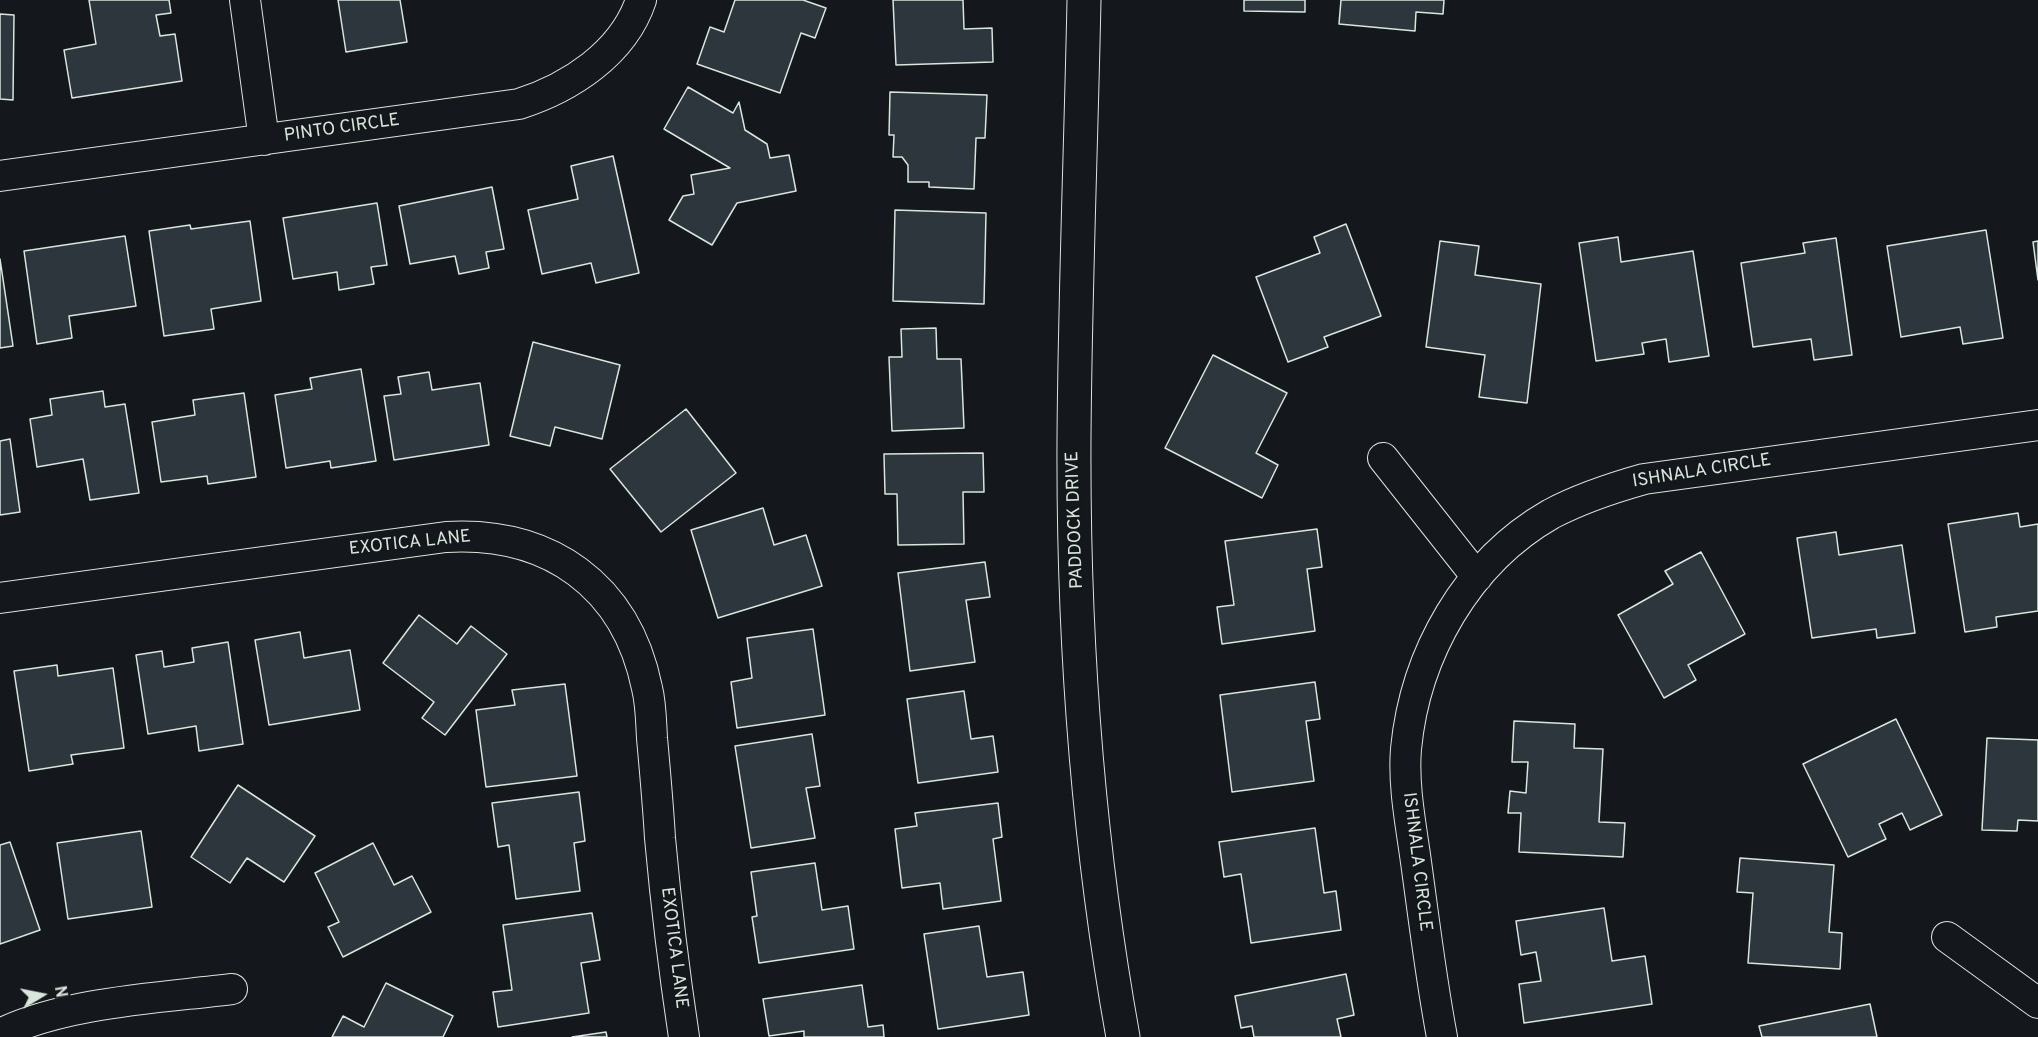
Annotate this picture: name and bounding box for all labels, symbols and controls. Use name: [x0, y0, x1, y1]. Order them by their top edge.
street label: PINTO CIRCLE: [283, 110, 401, 148]
street label: ISHNALA CIRCLE: [1631, 450, 1773, 494]
street label: PADDOCK DRIVE: [1063, 451, 1089, 589]
street label: EXOTICA LANE: [348, 527, 472, 561]
street label: ISHNALA CIRCLE: [1397, 791, 1435, 933]
street label: EXOTICA LANE: [655, 886, 691, 1010]
north arrow: [12, 965, 72, 1025]
text: N: [49, 984, 71, 999]

